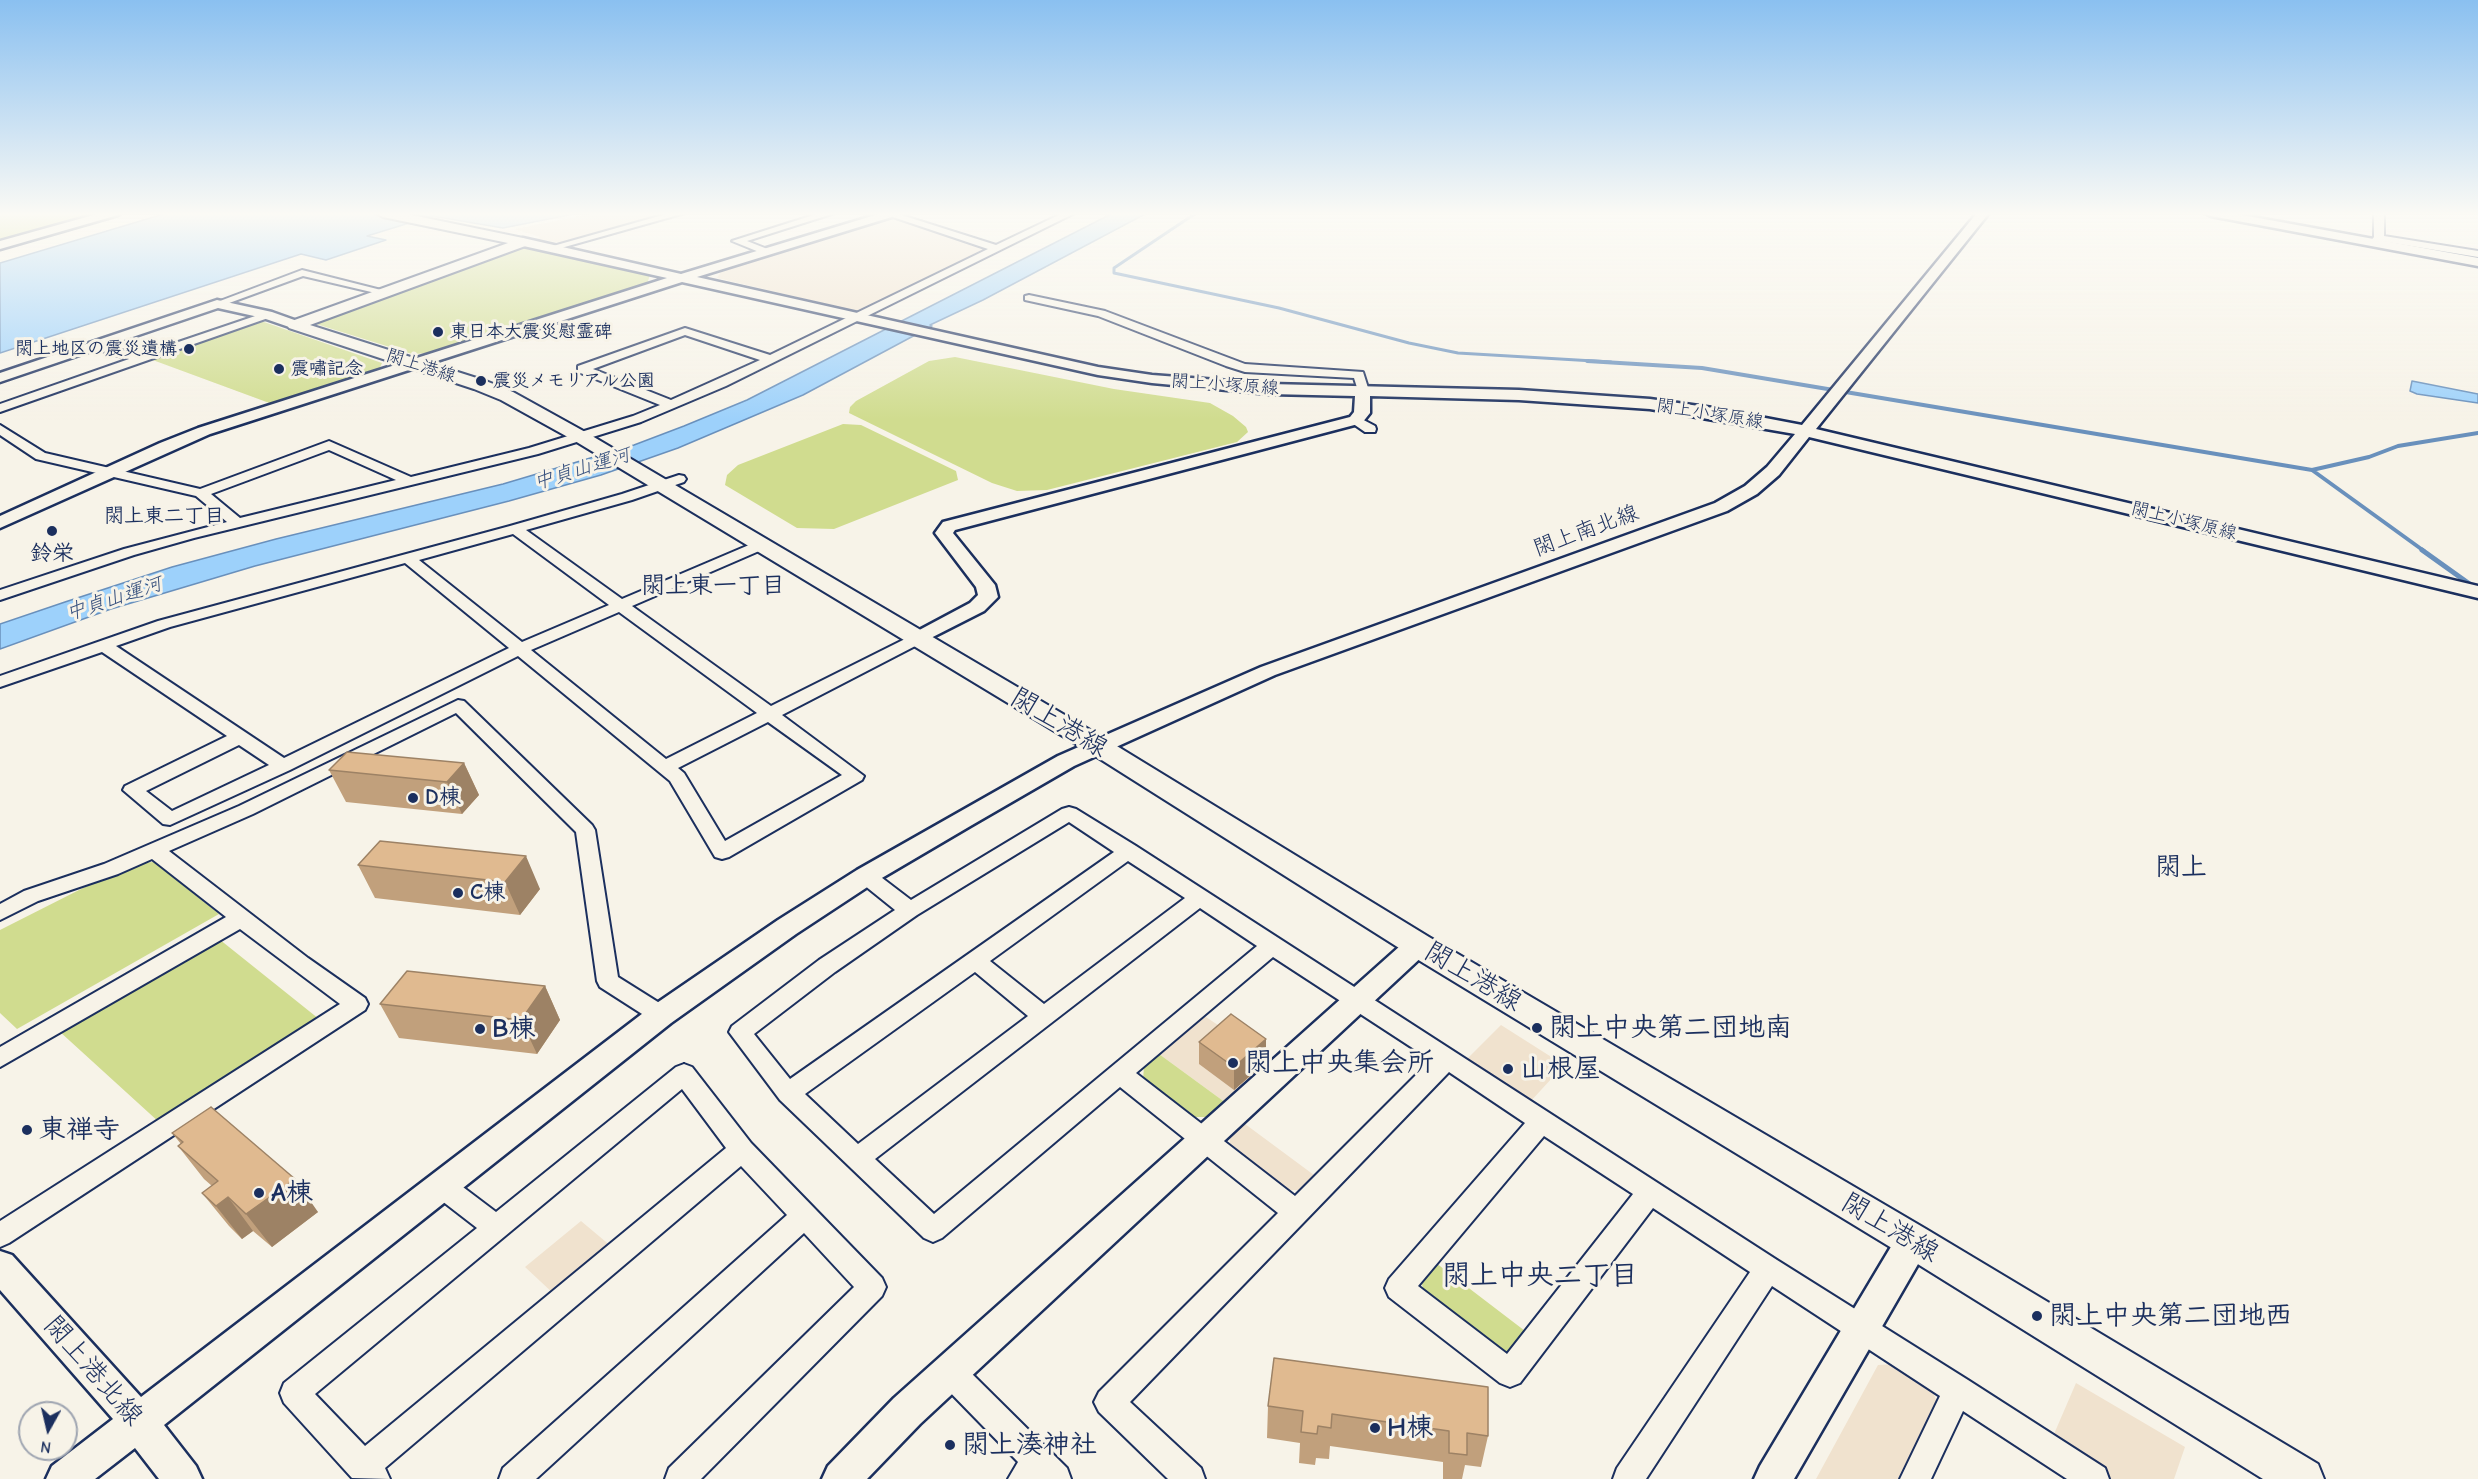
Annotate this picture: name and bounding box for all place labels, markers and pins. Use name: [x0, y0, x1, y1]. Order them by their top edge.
place label: 東日本大震災慰霊碑: [450, 321, 612, 343]
marker: 東日本大震災慰霊碑: [431, 325, 445, 339]
place label: 閖上地区の震災遺構: [15, 338, 177, 360]
marker: 閖上地区の震災遺構: [182, 342, 196, 356]
place label: 震嘯記念: [291, 358, 363, 380]
marker: 震嘯記念: [272, 362, 286, 376]
place label: 震災メモリアル公園: [493, 370, 655, 392]
marker: 震災メモリアル公園: [474, 374, 488, 388]
marker: 鈴栄: [45, 524, 59, 538]
place label: 鈴栄: [30, 541, 74, 567]
place label: D棟: [425, 785, 461, 811]
marker: D棟: [406, 791, 420, 805]
place label: C棟: [470, 880, 505, 906]
marker: C棟: [451, 886, 465, 900]
place label: 閖上中央第二団地南: [1549, 1012, 1792, 1044]
place label: B棟: [492, 1013, 535, 1045]
marker: 閖上中央第二団地南: [1530, 1021, 1544, 1035]
marker: B棟: [473, 1022, 487, 1036]
place label: 閖上中央集会所: [1245, 1047, 1434, 1079]
place label: 山根屋: [1520, 1053, 1601, 1085]
marker: 閖上中央集会所: [1226, 1056, 1240, 1070]
marker: 山根屋: [1501, 1062, 1515, 1076]
place label: 東禅寺: [39, 1114, 120, 1146]
marker: 東禅寺: [20, 1123, 34, 1137]
place label: A棟: [271, 1177, 313, 1209]
marker: A棟: [252, 1186, 266, 1200]
place label: 閖上中央第二団地西: [2049, 1300, 2292, 1332]
marker: 閖上中央第二団地西: [2030, 1309, 2044, 1323]
place label: H棟: [1387, 1412, 1433, 1444]
marker: H棟: [1368, 1421, 1382, 1435]
place label: 閖上湊神社: [962, 1429, 1097, 1461]
marker: 閖上湊神社: [943, 1438, 957, 1452]

